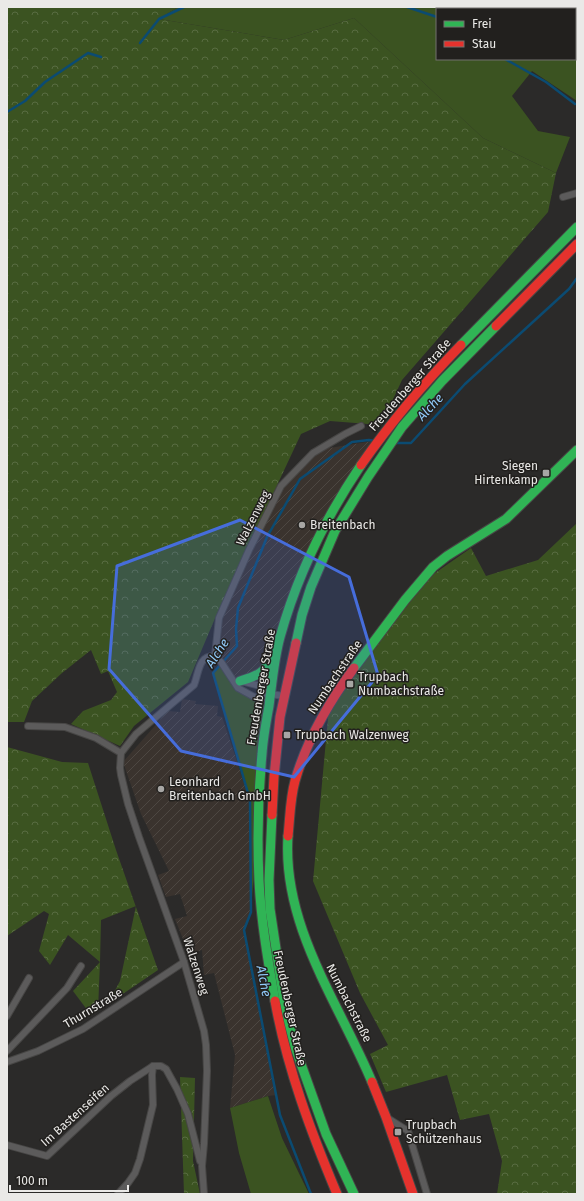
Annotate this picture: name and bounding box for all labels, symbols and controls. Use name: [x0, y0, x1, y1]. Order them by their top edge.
legend: [436, 8, 576, 60]
text: Frei: [472, 17, 492, 31]
text: Stau: [472, 37, 496, 51]
street label: Freudenberger Straße: [366, 336, 454, 434]
water label: Alche: [413, 390, 446, 424]
place label: Siegen Hirtenkamp: [474, 459, 538, 487]
marker: Siegen Hirtenkamp: [541, 468, 551, 478]
street label: Walzenweg: [233, 488, 273, 548]
place label: Breitenbach: [310, 518, 376, 532]
marker: Breitenbach: [297, 520, 307, 530]
street label: Freudenberger Straße: [244, 628, 278, 746]
water label: Alche: [202, 635, 232, 671]
street label: Numbachstraße: [305, 637, 365, 717]
place label: Trupbach Numbachstraße: [358, 670, 444, 698]
marker: Trupbach Numbachstraße: [345, 679, 355, 689]
place label: Trupbach Walzenweg: [295, 728, 410, 742]
marker: Trupbach Walzenweg: [282, 730, 292, 740]
place label: Leonhard Breitenbach GmbH: [169, 775, 271, 803]
marker: Leonhard Breitenbach GmbH: [156, 784, 166, 794]
street label: Walzenweg: [180, 935, 212, 997]
street label: Freudenberger Straße: [271, 949, 309, 1067]
street label: Numbachstraße: [323, 961, 375, 1045]
water label: Alche: [253, 963, 274, 998]
street label: Thurnstraße: [61, 985, 125, 1031]
street label: Im Bastenseifen: [38, 1081, 112, 1149]
place label: Trupbach Schützenhaus: [406, 1118, 482, 1146]
marker: Trupbach Schützenhaus: [393, 1127, 403, 1137]
scale bar: [10, 1167, 128, 1193]
text: 100 m: [16, 1174, 48, 1188]

